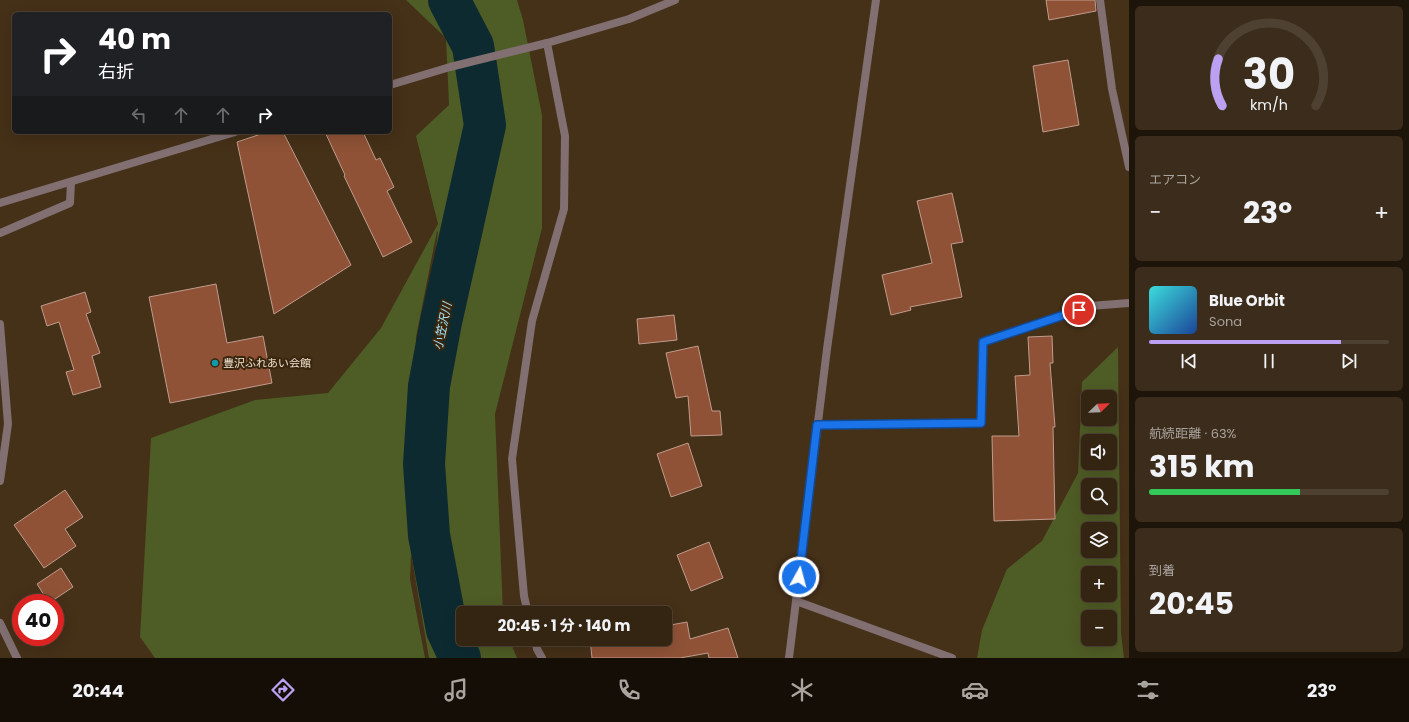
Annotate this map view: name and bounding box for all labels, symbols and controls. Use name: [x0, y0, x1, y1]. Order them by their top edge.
text: 40 m: [98, 20, 171, 59]
icon: right: [32, 28, 84, 80]
text: 30: [1243, 45, 1295, 104]
text: 右折: [98, 59, 134, 84]
text: km/h: [1250, 95, 1288, 115]
icon: left: [128, 104, 150, 126]
icon: ahead: [170, 104, 192, 126]
icon: ahead: [212, 104, 234, 126]
icon: right: [254, 104, 276, 126]
text: エアコン: [1149, 170, 1201, 189]
text: 23°: [1243, 191, 1292, 234]
text: −: [1149, 197, 1161, 228]
text: +: [1374, 197, 1389, 228]
text: Blue Orbit: [1209, 290, 1285, 311]
pin: [1062, 293, 1096, 327]
water label: 小笠沢川: [429, 299, 456, 351]
icon: arrive: [1068, 299, 1090, 321]
text: Sona: [1209, 312, 1242, 331]
icon: previous: [1178, 350, 1200, 372]
icon: pause: [1258, 350, 1280, 372]
icon: next: [1338, 350, 1360, 372]
place label: 豊沢ふれあい会館: [223, 355, 311, 371]
marker: 豊沢ふれあい会館: [210, 358, 220, 368]
north arrow: [1081, 390, 1117, 426]
map controls: [1081, 390, 1117, 646]
text: 航続距離 · 63%: [1149, 424, 1236, 443]
button: sound: [1081, 434, 1117, 470]
text: 315 km: [1149, 445, 1255, 488]
button: search: [1081, 478, 1117, 514]
button: layers: [1081, 522, 1117, 558]
position arrow: [778, 556, 820, 598]
text: 到着: [1149, 561, 1175, 580]
button: +: [1081, 566, 1117, 602]
text: 20:45: [1149, 582, 1234, 625]
speed limit sign: 40: [12, 594, 64, 646]
button: −: [1081, 610, 1117, 646]
text: 20:45 · 1 分 · 140 m: [498, 615, 630, 636]
icon: directions: [269, 676, 297, 704]
icon: music: [442, 676, 470, 704]
icon: phone: [615, 676, 643, 704]
icon: climate: [788, 676, 816, 704]
icon: car: [961, 676, 989, 704]
icon: filters: [1134, 676, 1162, 704]
text: 20:44: [72, 678, 124, 703]
text: 23°: [1307, 678, 1336, 703]

